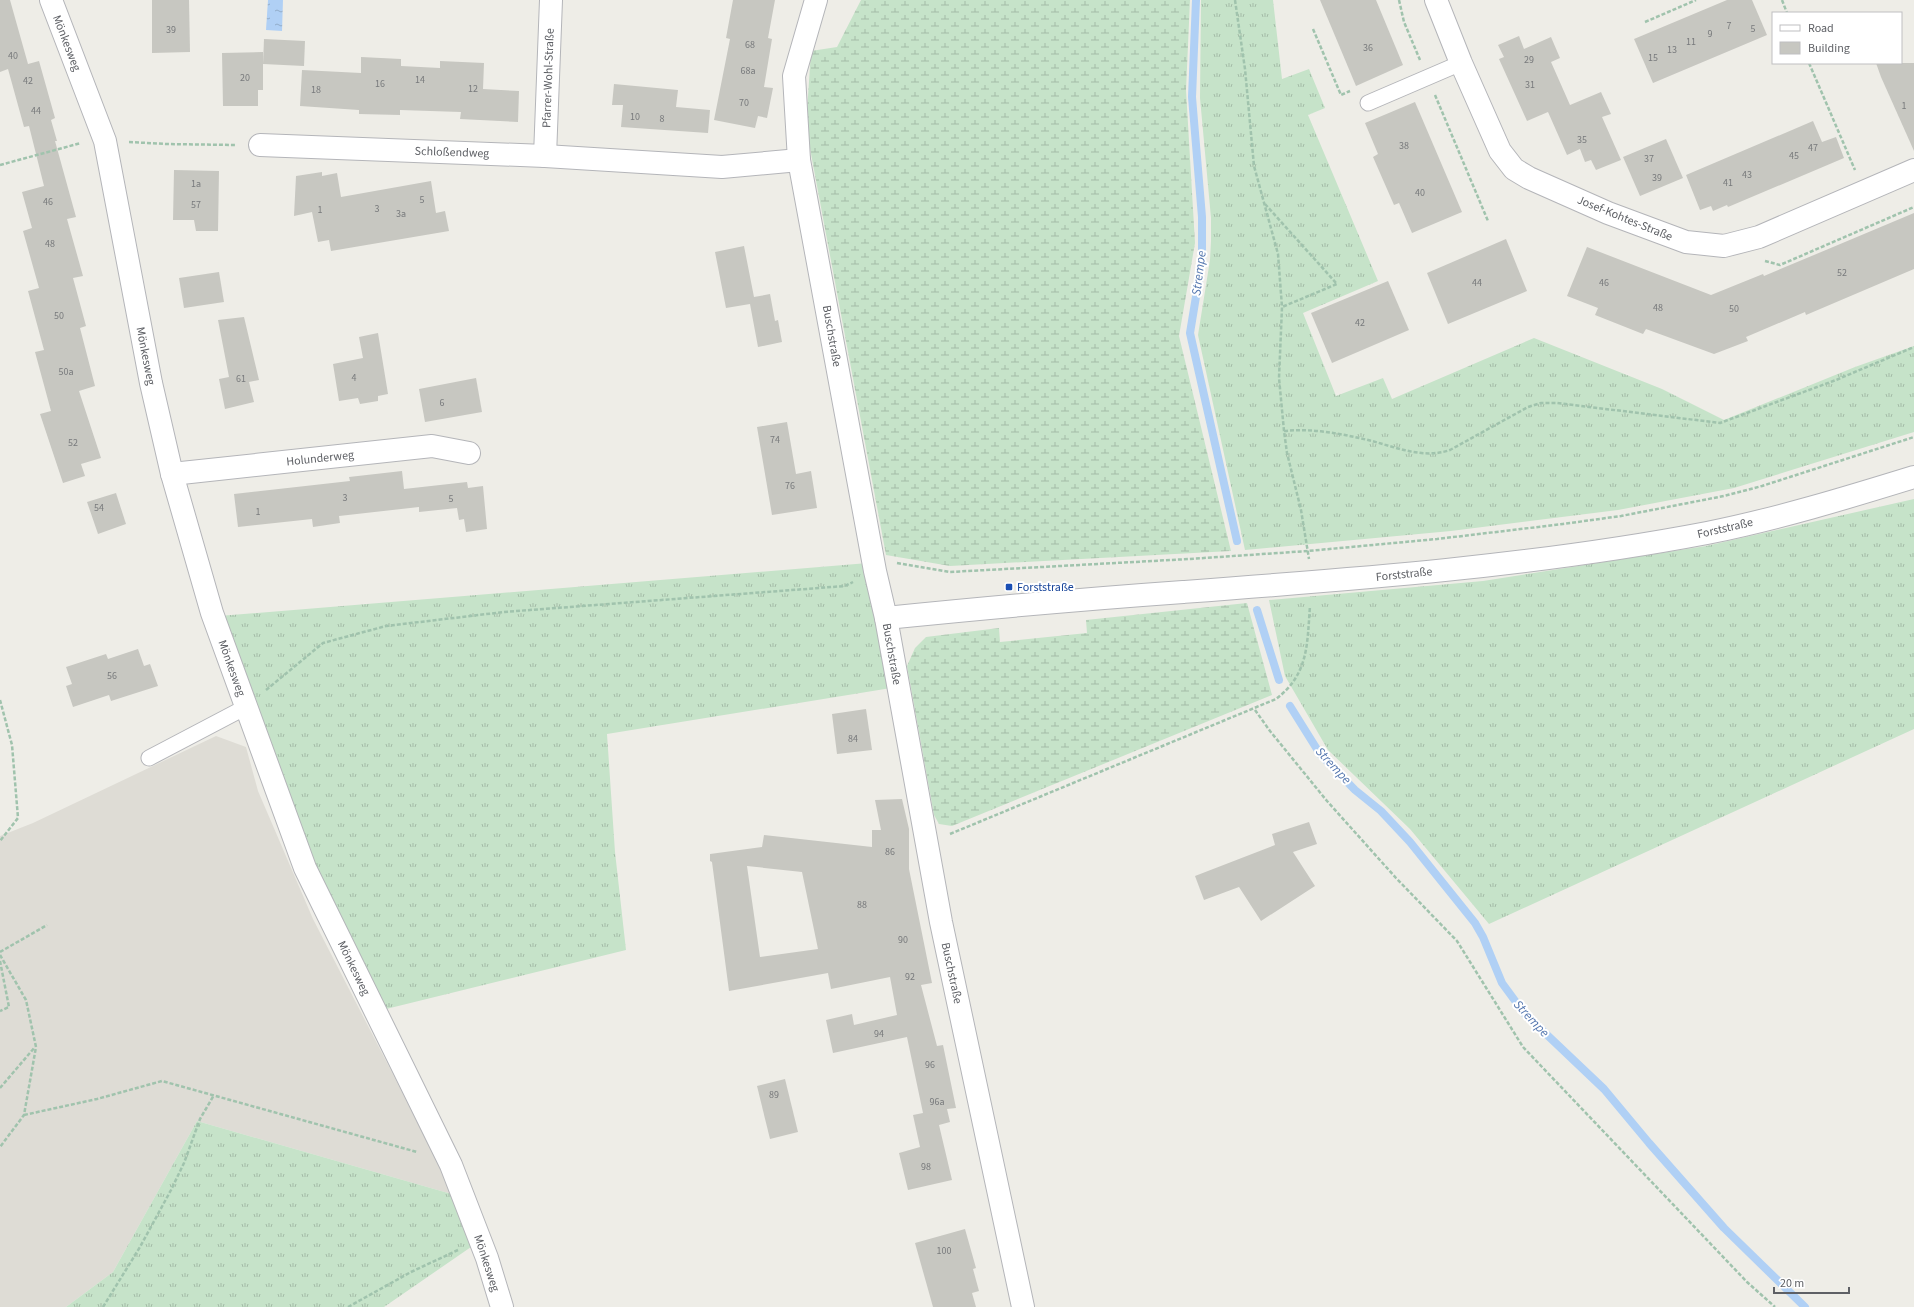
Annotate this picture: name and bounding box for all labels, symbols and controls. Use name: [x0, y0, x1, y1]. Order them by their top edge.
legend: [1772, 12, 1902, 64]
street label: Mönkesweg: [48, 13, 85, 74]
house number: 7: [1727, 19, 1732, 33]
text: Road: [1808, 20, 1834, 37]
house number: 5: [1751, 22, 1756, 36]
house number: 39: [166, 23, 176, 37]
house number: 9: [1708, 27, 1713, 41]
street label: Pfarrer-Wohl-Straße: [538, 28, 559, 128]
house number: 11: [1686, 35, 1696, 49]
house number: 68: [745, 38, 755, 52]
text: Building: [1808, 40, 1850, 57]
house number: 36: [1363, 41, 1373, 55]
house number: 13: [1667, 43, 1677, 57]
house number: 40: [8, 49, 18, 63]
house number: 15: [1648, 51, 1658, 65]
house number: 29: [1524, 53, 1534, 67]
house number: 68a: [741, 64, 755, 78]
house number: 20: [240, 71, 250, 85]
house number: 14: [415, 73, 425, 87]
house number: 42: [23, 74, 33, 88]
house number: 16: [375, 77, 385, 91]
house number: 31: [1525, 78, 1535, 92]
house number: 12: [468, 82, 478, 96]
house number: 18: [311, 83, 321, 97]
house number: 70: [739, 96, 749, 110]
house number: 1: [1902, 99, 1907, 113]
house number: 44: [31, 104, 41, 118]
house number: 10: [630, 110, 640, 124]
house number: 8: [660, 112, 665, 126]
house number: 35: [1577, 133, 1587, 147]
house number: 38: [1399, 139, 1409, 153]
house number: 47: [1808, 141, 1818, 155]
street label: Schloßendweg: [414, 143, 490, 162]
house number: 45: [1789, 149, 1799, 163]
house number: 37: [1644, 152, 1654, 166]
house number: 43: [1742, 168, 1752, 182]
house number: 39: [1652, 171, 1662, 185]
house number: 41: [1723, 176, 1733, 190]
house number: 1a: [191, 177, 201, 191]
house number: 40: [1415, 186, 1425, 200]
street label: Josef-Kohtes-Straße: [1575, 192, 1675, 245]
house number: 5: [420, 193, 425, 207]
house number: 46: [43, 195, 53, 209]
house number: 57: [191, 198, 201, 212]
house number: 3: [375, 202, 380, 216]
house number: 1: [318, 203, 323, 217]
house number: 3a: [396, 207, 406, 221]
house number: 48: [45, 237, 55, 251]
water label: Strempe: [1187, 250, 1211, 297]
house number: 52: [1837, 266, 1847, 280]
house number: 44: [1472, 276, 1482, 290]
house number: 46: [1599, 276, 1609, 290]
house number: 48: [1653, 301, 1663, 315]
house number: 50: [1729, 302, 1739, 316]
street label: Buschstraße: [818, 304, 845, 368]
house number: 50: [54, 309, 64, 323]
house number: 42: [1355, 316, 1365, 330]
street label: Mönkesweg: [132, 326, 159, 387]
house number: 50a: [59, 365, 73, 379]
house number: 4: [352, 371, 357, 385]
house number: 61: [236, 372, 246, 386]
house number: 6: [440, 396, 445, 410]
house number: 74: [770, 433, 780, 447]
house number: 52: [68, 436, 78, 450]
street label: Holunderweg: [285, 446, 355, 471]
house number: 76: [785, 479, 795, 493]
house number: 3: [343, 491, 348, 505]
house number: 5: [449, 492, 454, 506]
house number: 54: [94, 501, 104, 515]
house number: 1: [256, 505, 261, 519]
street label: Forststraße: [1696, 514, 1755, 543]
street label: Forststraße: [1375, 563, 1433, 586]
place label: Forststraße: [1017, 579, 1074, 596]
marker: Forststraße: [1004, 582, 1014, 592]
street label: Buschstraße: [878, 622, 905, 686]
street label: Mönkesweg: [213, 638, 250, 699]
house number: 56: [107, 669, 117, 683]
house number: 84: [848, 732, 858, 746]
water label: Strempe: [1311, 743, 1355, 788]
house number: 86: [885, 845, 895, 859]
house number: 88: [857, 898, 867, 912]
house number: 90: [898, 933, 908, 947]
street label: Mönkesweg: [333, 938, 374, 998]
street label: Buschstraße: [937, 941, 966, 1005]
house number: 92: [905, 970, 915, 984]
water label: Strempe: [1509, 996, 1553, 1041]
house number: 94: [874, 1027, 884, 1041]
house number: 96: [925, 1058, 935, 1072]
house number: 89: [769, 1088, 779, 1102]
house number: 96a: [930, 1095, 944, 1109]
house number: 98: [921, 1160, 931, 1174]
street label: Mönkesweg: [469, 1232, 504, 1294]
house number: 100: [937, 1244, 951, 1258]
scale bar: [1774, 1269, 1849, 1295]
text: 20 m: [1780, 1275, 1804, 1292]

